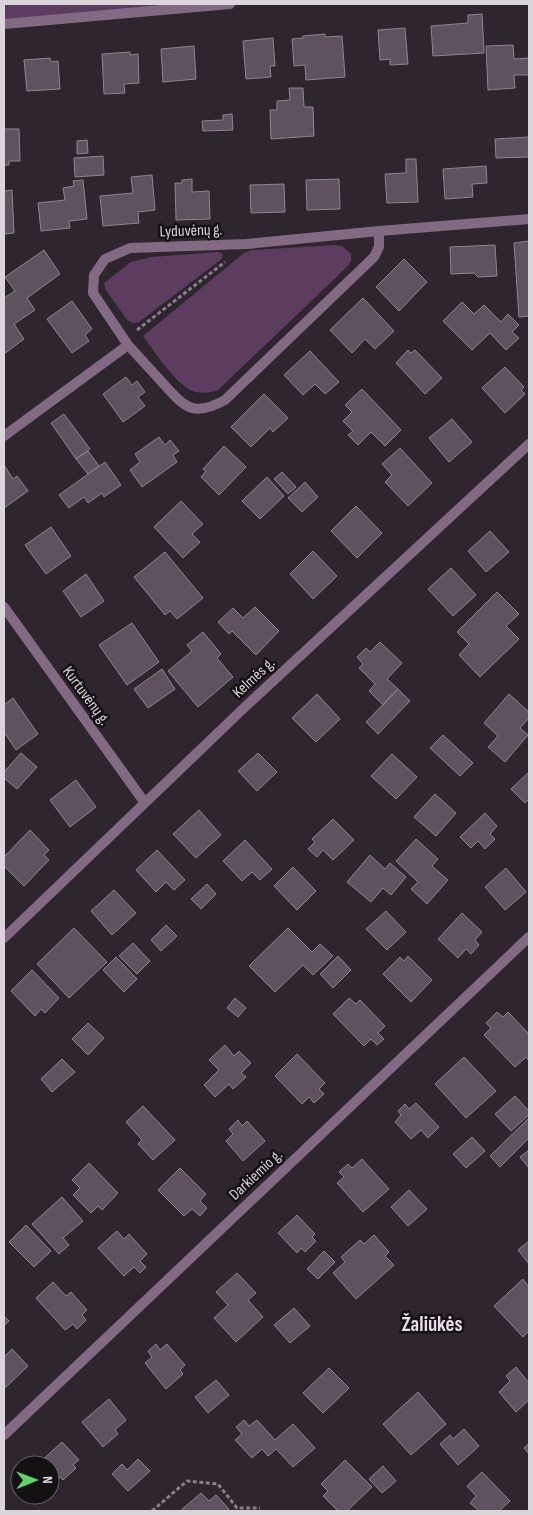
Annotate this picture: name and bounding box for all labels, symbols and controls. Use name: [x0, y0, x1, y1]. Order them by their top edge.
street label: Lyduvėnų g.: [159, 220, 223, 242]
street label: Kelmės g.: [229, 654, 279, 702]
street label: Kurtuvėnų g.: [58, 663, 114, 729]
street label: Darkiemio g.: [225, 1146, 287, 1204]
district label: Žaliūkės: [401, 1312, 463, 1337]
north arrow: [10, 1455, 60, 1505]
text: N: [39, 1476, 56, 1484]

